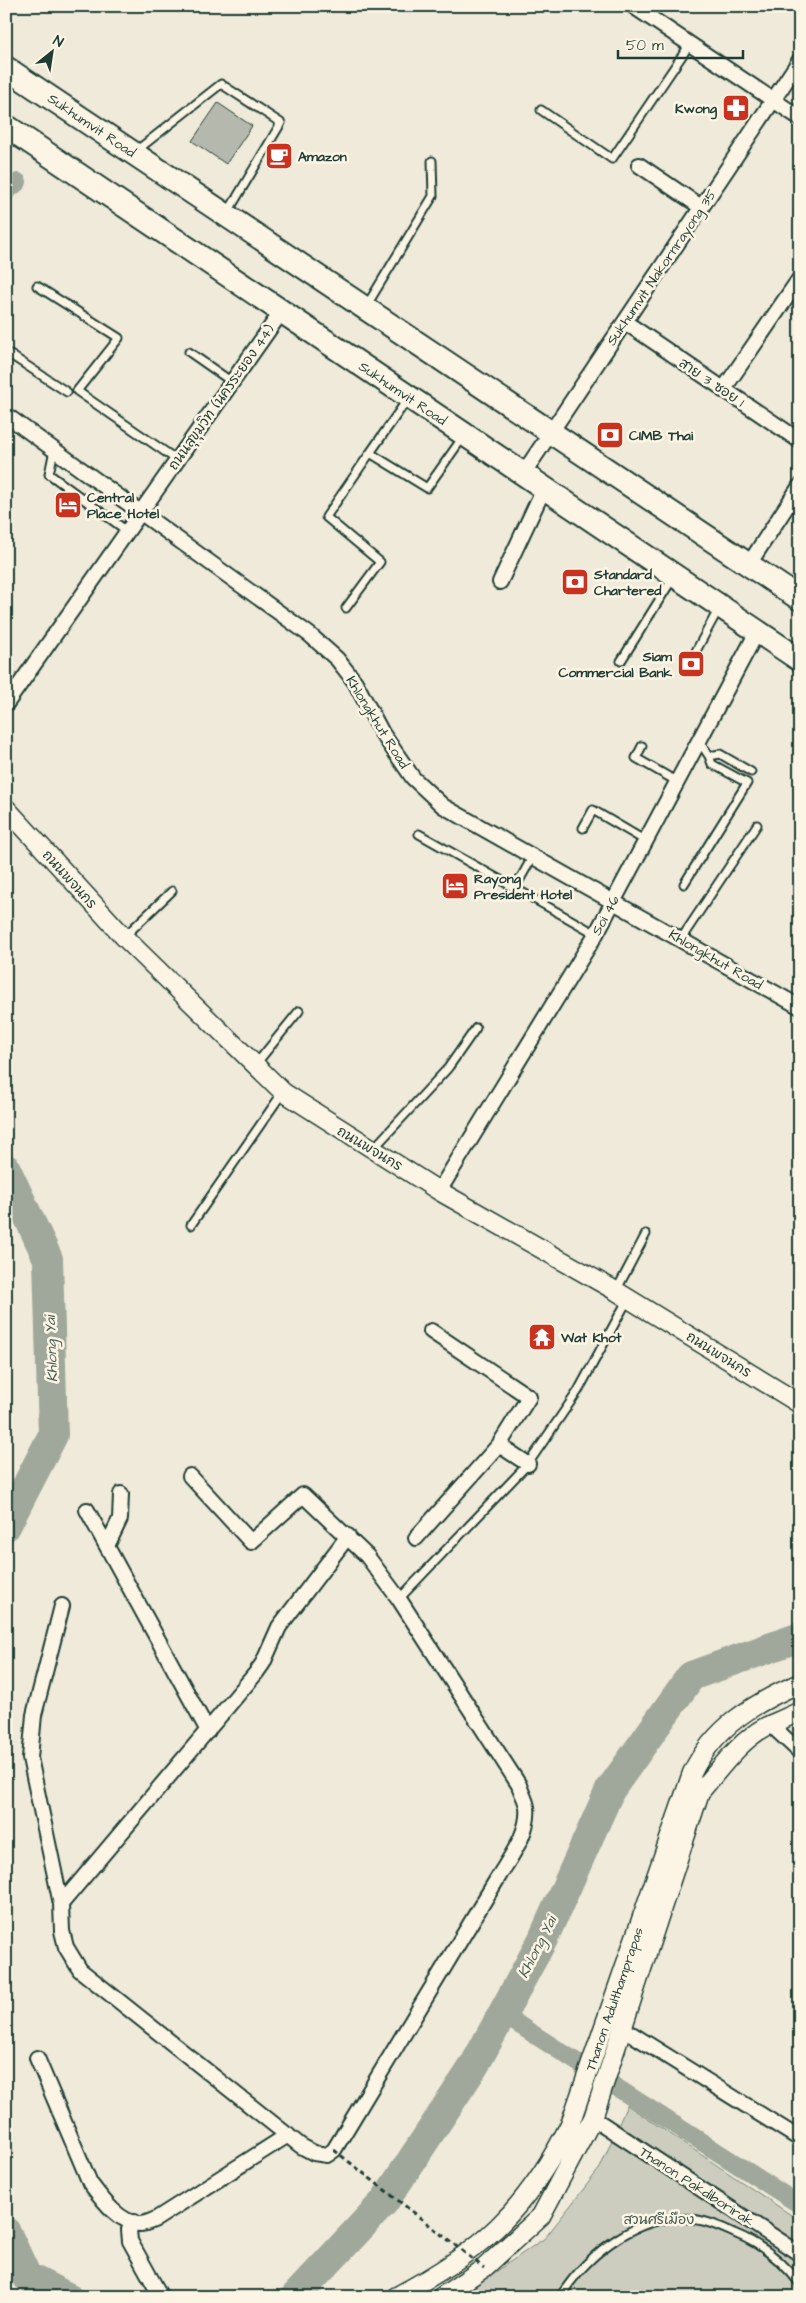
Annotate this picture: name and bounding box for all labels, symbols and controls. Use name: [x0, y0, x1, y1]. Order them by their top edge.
north arrow: [28, 28, 78, 78]
scale bar: [618, 28, 744, 60]
text: N: [49, 31, 67, 53]
text: 50 m: [626, 35, 664, 56]
street label: Sukhumvit Road: [43, 89, 140, 163]
pharmacy icon: Kwong: [721, 93, 751, 123]
place label: Kwong: [675, 99, 718, 120]
cafe icon: Amazon: [264, 141, 294, 171]
place label: Amazon: [298, 147, 347, 167]
street label: Sukhumvit Nakornrayong 35: [602, 185, 722, 350]
street label: ถนนสุขุมวิท (นครระยอง 44): [164, 321, 280, 474]
street label: สาย 3 ซอย 1: [675, 353, 749, 412]
street label: Sukhumvit Road: [354, 357, 451, 431]
bank icon: CIMB Thai: [595, 420, 625, 450]
place label: CIMB Thai: [629, 426, 694, 446]
place label: Central Place Hotel: [87, 488, 160, 524]
hotel icon: Central Place Hotel: [53, 490, 83, 520]
place label: Standard Chartered: [593, 565, 662, 601]
bank icon: Standard Chartered: [560, 567, 590, 597]
place label: Siam Commercial Bank: [559, 647, 673, 683]
bank icon: Siam Commercial Bank: [676, 649, 706, 679]
street label: Khlongkhut Road: [341, 672, 414, 773]
street label: ถนนพจนกร: [37, 846, 101, 914]
place label: Rayong President Hotel: [474, 869, 573, 905]
hotel icon: Rayong President Hotel: [440, 871, 470, 901]
street label: Soi 46: [587, 892, 625, 939]
street label: Khlongkhut Road: [665, 925, 766, 995]
street label: ถนนพจนกร: [333, 1121, 406, 1176]
water label: Khlong Yai: [40, 1314, 64, 1383]
temple icon: Wat Khot: [527, 1322, 557, 1352]
street label: ถนนพจนกร: [682, 1327, 755, 1383]
place label: Wat Khot: [560, 1328, 622, 1348]
water label: Khlong Yai: [513, 1911, 564, 1982]
street label: Thanon Adulthamprapas: [581, 1925, 649, 2074]
street label: Thanon Pakdiborirak: [635, 2142, 758, 2232]
park label: สวนศรีเมือง: [624, 2210, 694, 2230]

